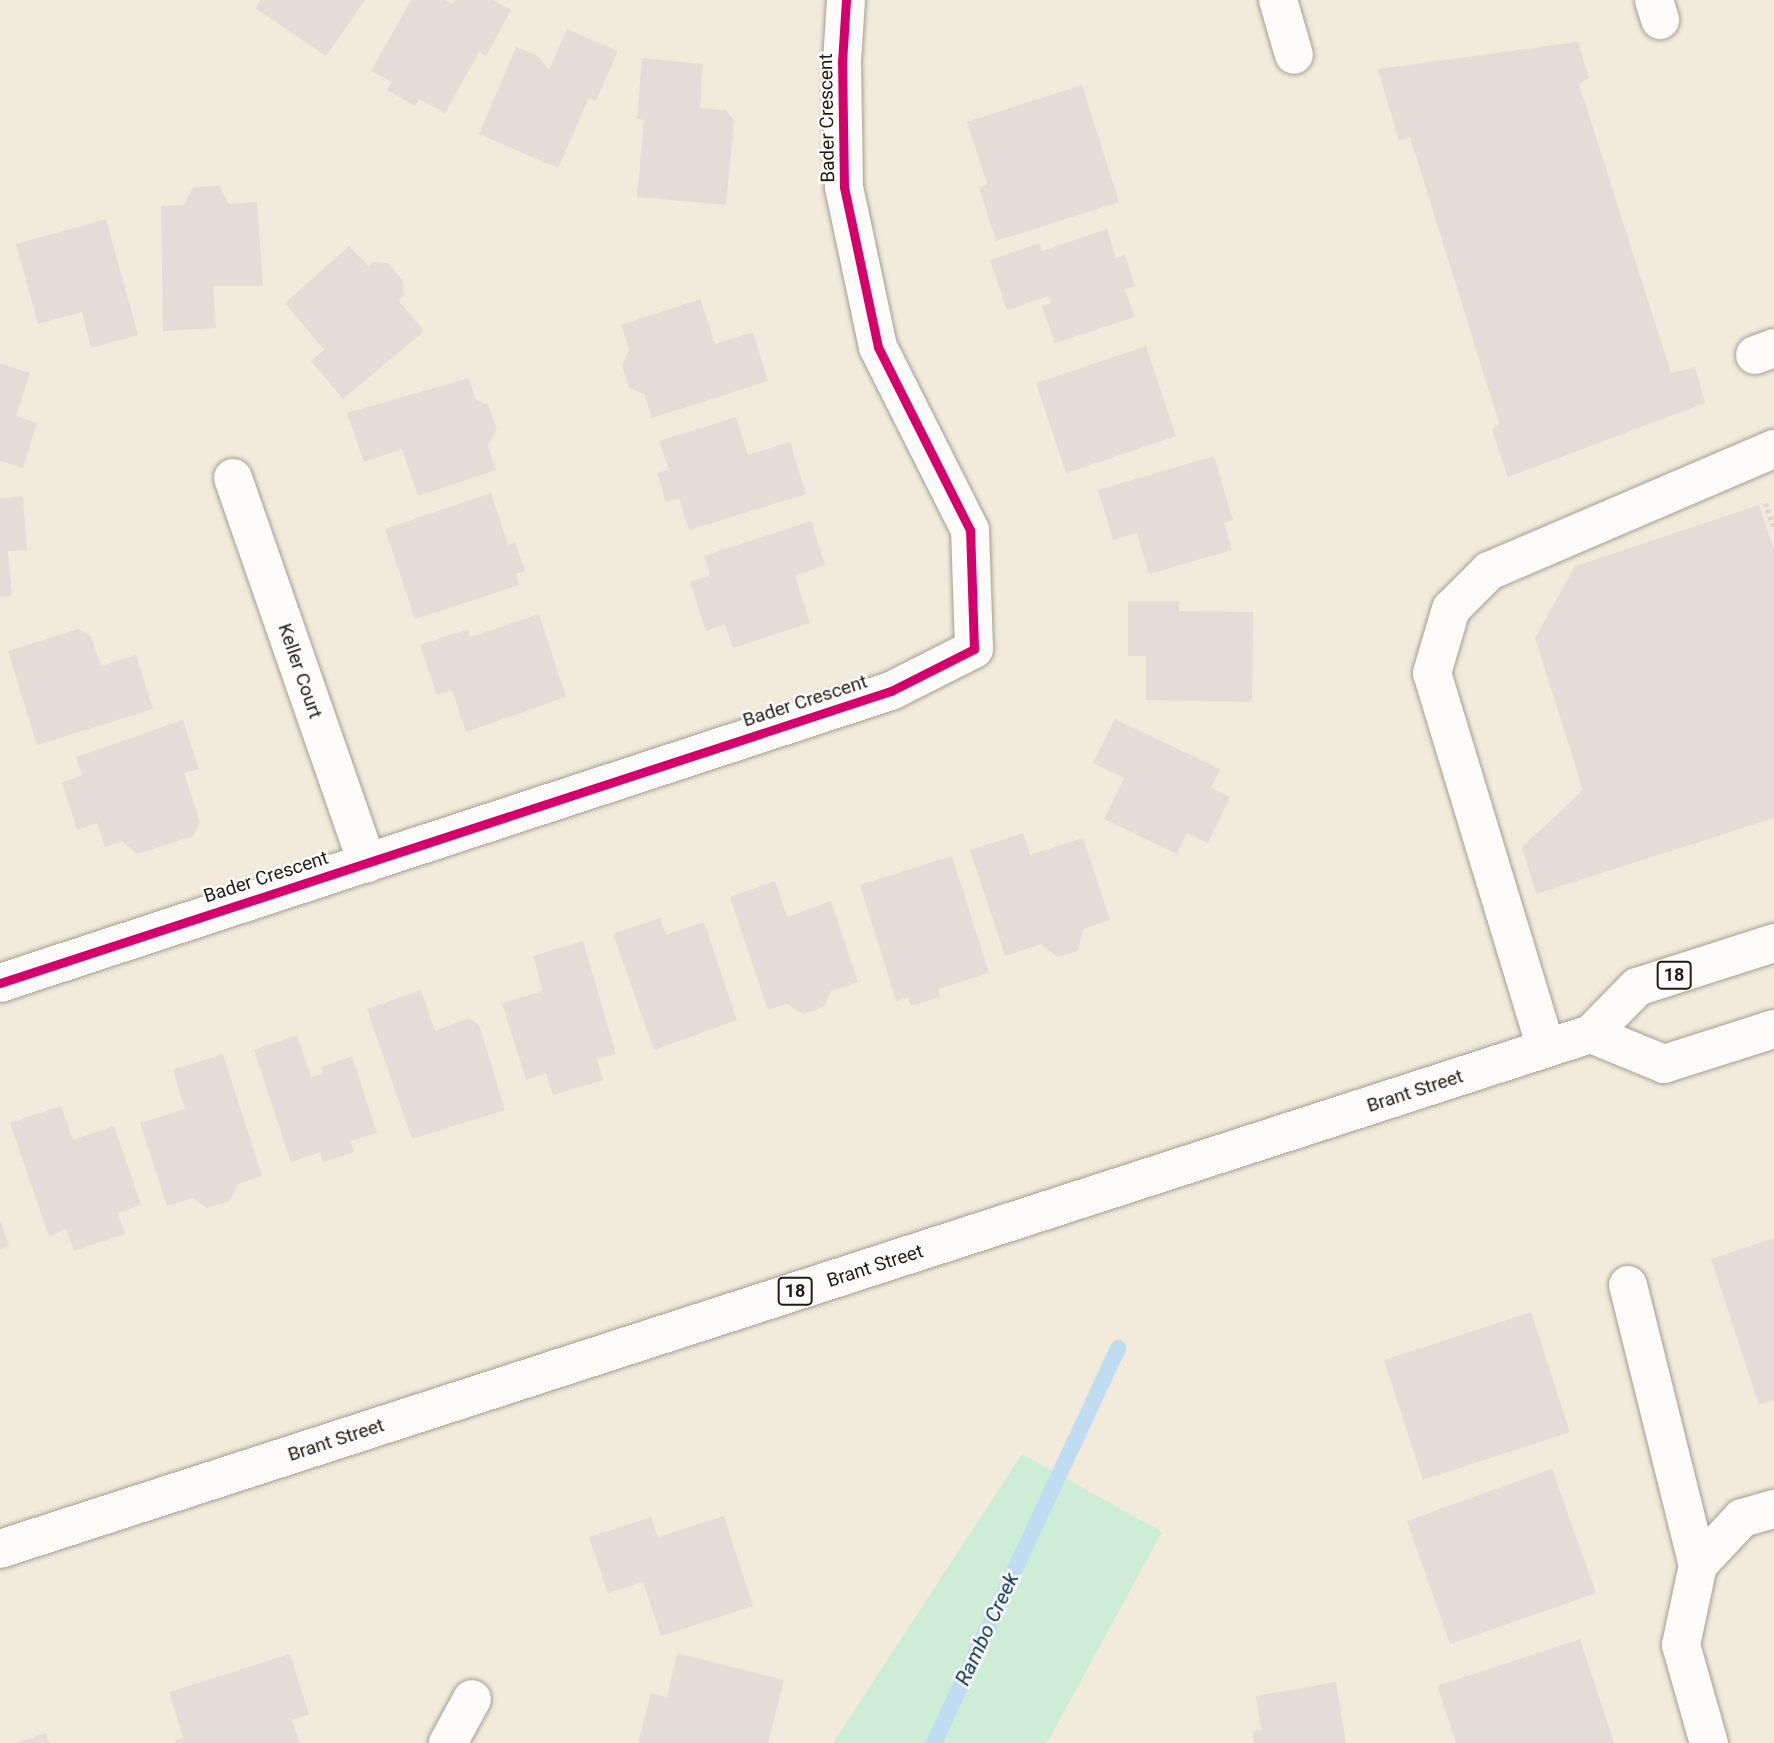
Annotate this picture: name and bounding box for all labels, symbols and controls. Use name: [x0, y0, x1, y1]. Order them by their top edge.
street label: Bader Crescent: [814, 53, 840, 183]
street label: Keller Court: [273, 620, 327, 722]
street label: Bader Crescent: [740, 670, 870, 732]
street label: Bader Crescent: [201, 846, 331, 908]
road number: 18: [1656, 960, 1692, 990]
street label: Brant Street: [1364, 1065, 1466, 1117]
street label: Brant Street: [824, 1240, 926, 1292]
road number: 18: [778, 1276, 812, 1306]
street label: Brant Street: [285, 1414, 387, 1466]
water label: Rambo Creek: [950, 1569, 1024, 1689]

